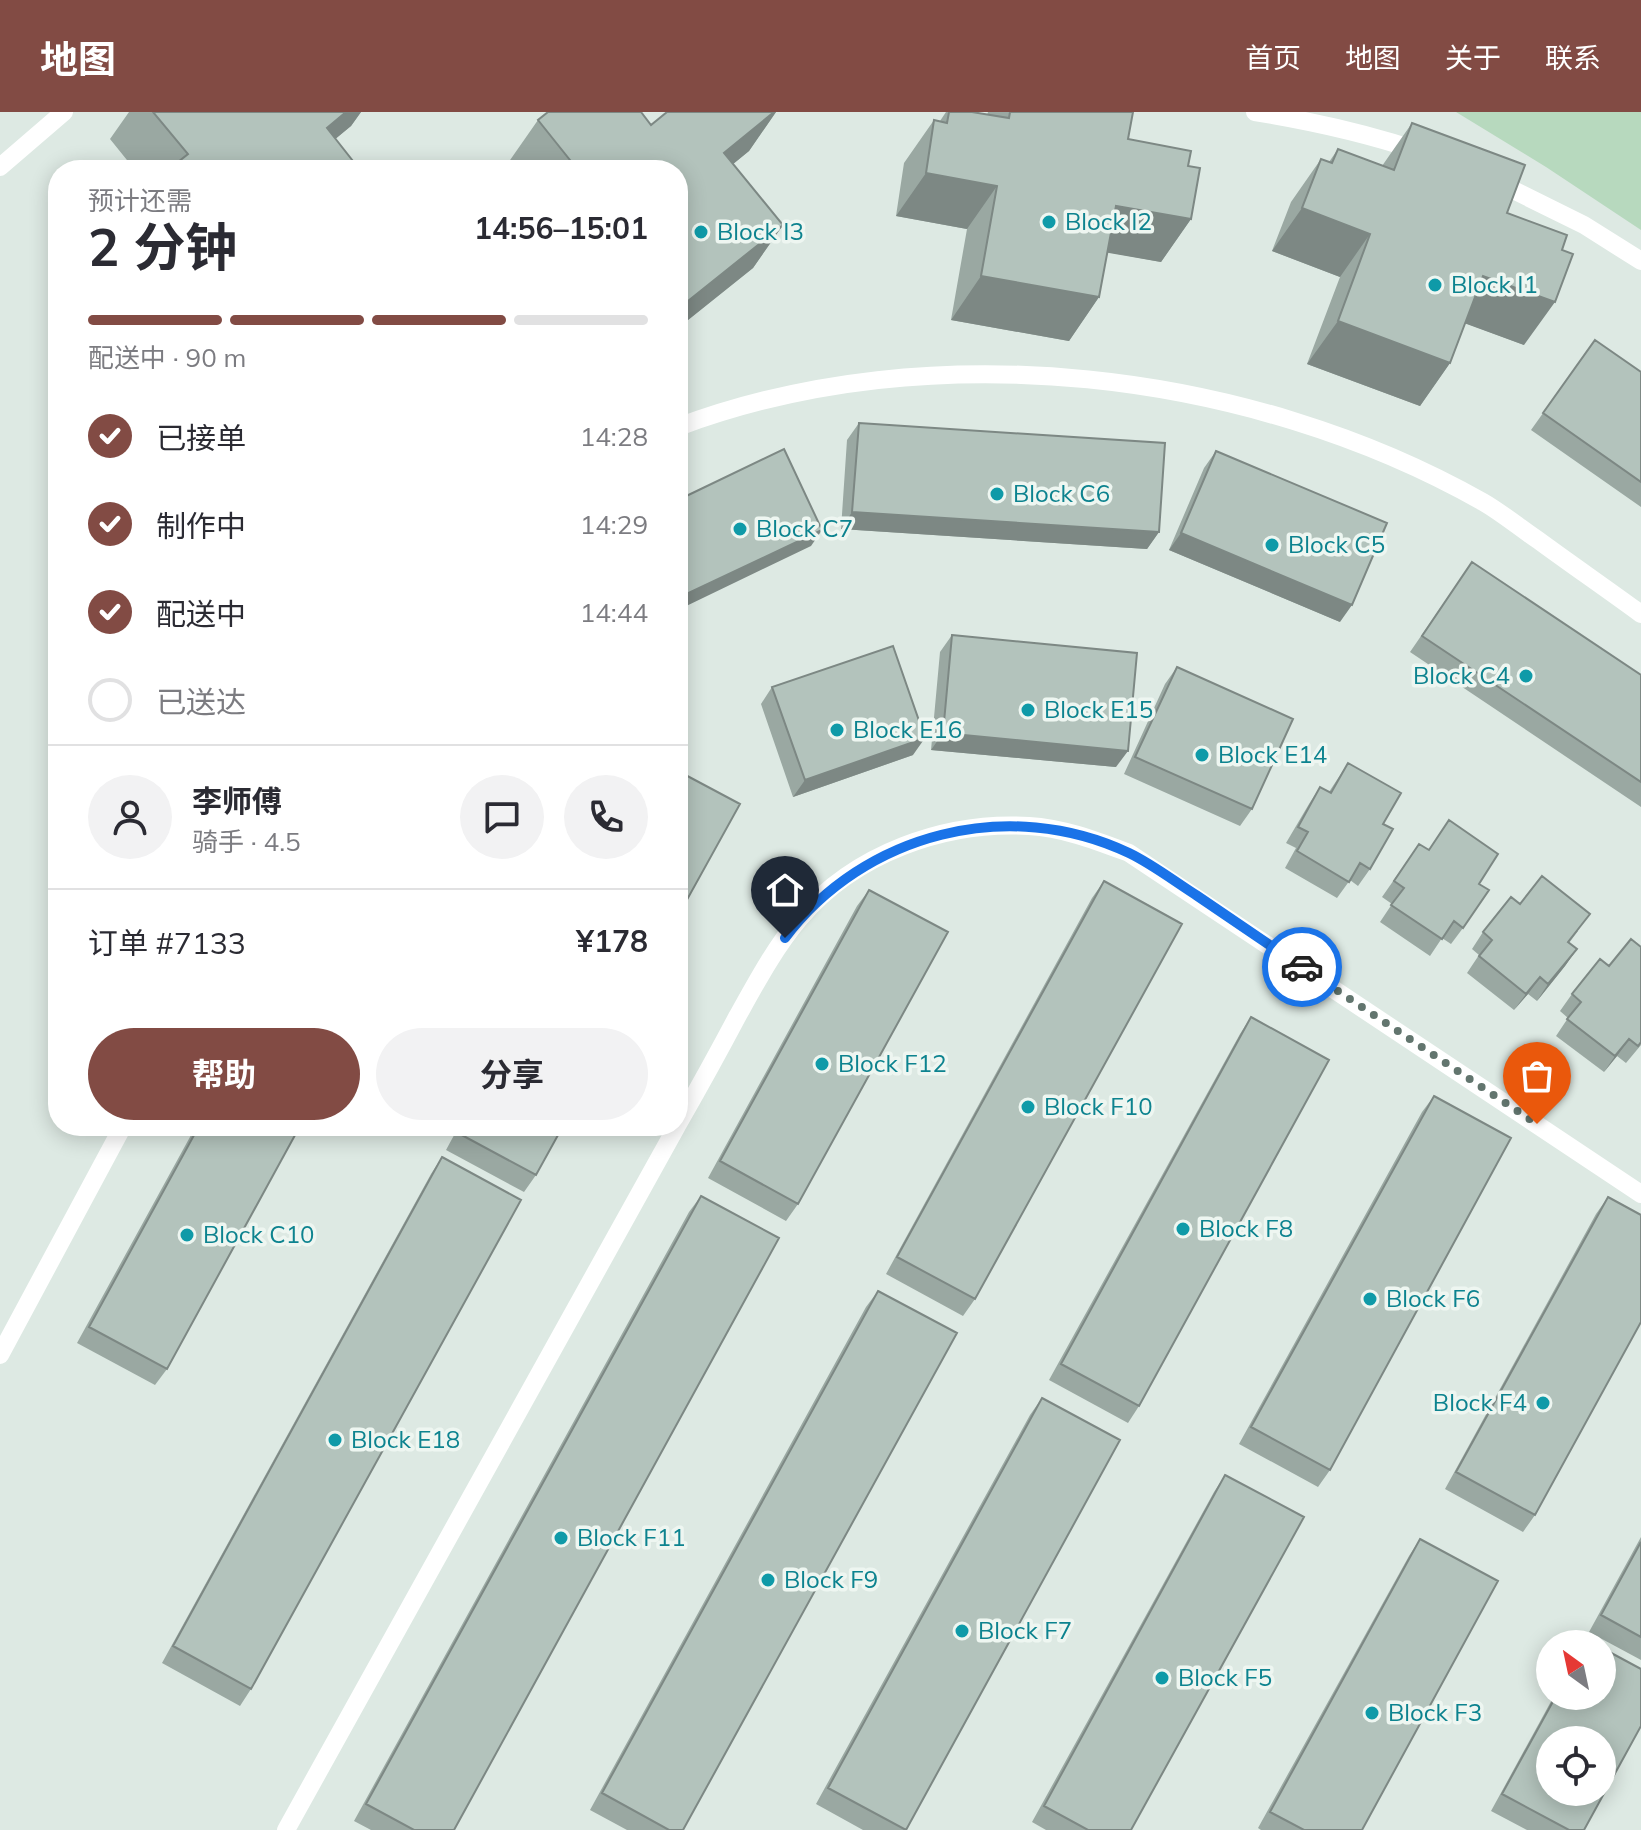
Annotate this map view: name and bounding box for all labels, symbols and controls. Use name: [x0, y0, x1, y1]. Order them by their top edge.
text: 地图: [40, 35, 116, 83]
text: 首页: [1245, 40, 1301, 75]
text: 地图: [1345, 40, 1401, 75]
text: 关于: [1445, 40, 1501, 75]
text: 联系: [1545, 40, 1601, 75]
text: 预计还需: [88, 184, 192, 217]
place label: Block I2: [1065, 206, 1152, 236]
text: 14:56–15:01: [474, 209, 648, 247]
marker: Block I2: [1040, 213, 1058, 231]
text: 2 分钟: [88, 214, 237, 279]
place label: Block I3: [717, 216, 804, 246]
marker: Block I3: [692, 223, 710, 241]
place label: Block I1: [1451, 269, 1538, 299]
marker: Block I1: [1426, 276, 1444, 294]
text: 配送中 · 90 m: [88, 341, 246, 374]
icon: check: [88, 414, 132, 458]
text: 已接单: [156, 419, 246, 457]
text: 14:28: [580, 420, 648, 453]
place label: Block C6: [1013, 478, 1110, 508]
marker: Block C6: [988, 485, 1006, 503]
icon: check: [88, 502, 132, 546]
text: 制作中: [156, 507, 246, 545]
text: 14:29: [580, 508, 648, 541]
place label: Block C7: [756, 513, 853, 543]
marker: Block C7: [731, 520, 749, 538]
place label: Block C5: [1288, 529, 1385, 559]
marker: Block C5: [1263, 536, 1281, 554]
icon: check: [88, 590, 132, 634]
text: 配送中: [156, 595, 246, 633]
text: 14:44: [580, 596, 648, 629]
place label: Block C4: [1413, 660, 1510, 690]
marker: Block C4: [1517, 667, 1535, 685]
text: 已送达: [156, 683, 246, 721]
place label: Block E15: [1044, 694, 1153, 724]
marker: Block E15: [1019, 701, 1037, 719]
place label: Block E16: [853, 714, 962, 744]
marker: Block E16: [828, 721, 846, 739]
place label: Block E14: [1218, 739, 1327, 769]
marker: Block E14: [1193, 746, 1211, 764]
button: person: [88, 775, 172, 859]
button: chat: [460, 775, 544, 859]
button: phone: [564, 775, 648, 859]
text: 李师傅: [192, 782, 282, 820]
text: 骑手 · 4.5: [192, 825, 301, 858]
pin: [751, 856, 819, 938]
icon: home: [763, 868, 807, 912]
text: ¥178: [576, 922, 648, 960]
text: 订单 #7133: [88, 924, 246, 962]
courier: [1262, 927, 1342, 1007]
icon: car: [1280, 945, 1324, 989]
button: 帮助: [88, 1028, 360, 1120]
button: 分享: [376, 1028, 648, 1120]
pin: [1503, 1042, 1571, 1124]
place label: Block F12: [838, 1048, 947, 1078]
icon: bag: [1515, 1054, 1559, 1098]
marker: Block F12: [813, 1055, 831, 1073]
place label: Block F10: [1044, 1091, 1153, 1121]
marker: Block F10: [1019, 1098, 1037, 1116]
place label: Block F8: [1199, 1213, 1293, 1243]
place label: Block C10: [203, 1219, 314, 1249]
marker: Block F8: [1174, 1220, 1192, 1238]
marker: Block C10: [178, 1226, 196, 1244]
place label: Block F6: [1386, 1283, 1480, 1313]
marker: Block F6: [1361, 1290, 1379, 1308]
place label: Block F4: [1433, 1387, 1527, 1417]
marker: Block F4: [1534, 1394, 1552, 1412]
place label: Block E18: [351, 1424, 460, 1454]
marker: Block E18: [326, 1431, 344, 1449]
place label: Block F11: [577, 1522, 686, 1552]
marker: Block F11: [552, 1529, 570, 1547]
place label: Block F9: [784, 1564, 878, 1594]
marker: Block F9: [759, 1571, 777, 1589]
place label: Block F7: [978, 1615, 1072, 1645]
marker: Block F7: [953, 1622, 971, 1640]
north arrow: [1536, 1630, 1616, 1710]
map controls: [1536, 1630, 1616, 1806]
place label: Block F5: [1178, 1662, 1272, 1692]
marker: Block F5: [1153, 1669, 1171, 1687]
place label: Block F3: [1388, 1697, 1482, 1727]
marker: Block F3: [1363, 1704, 1381, 1722]
button: locate: [1536, 1726, 1616, 1806]

